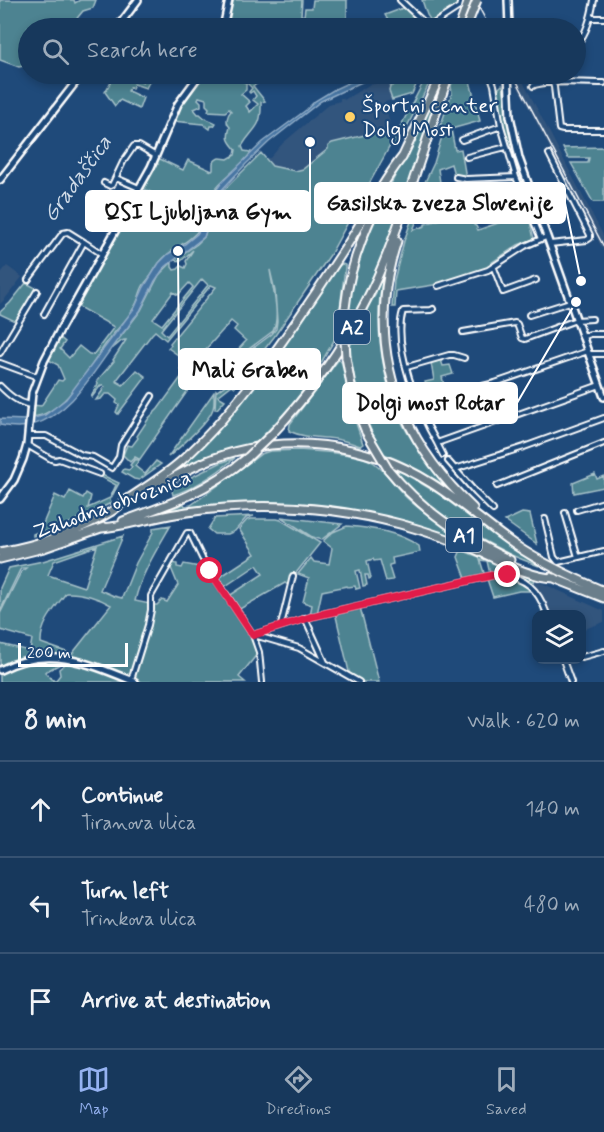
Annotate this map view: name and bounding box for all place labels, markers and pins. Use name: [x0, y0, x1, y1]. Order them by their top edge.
place label: Športni center Dolgi Most: [362, 92, 497, 145]
marker: Športni center Dolgi Most: [343, 110, 357, 124]
callout: Gasilska zveza Slovenije: [315, 183, 565, 223]
callout: QSI Ljubljana Gym: [86, 191, 310, 231]
callout: Mali Graben: [179, 349, 320, 389]
callout: Dolgi most Rotar: [343, 383, 517, 423]

